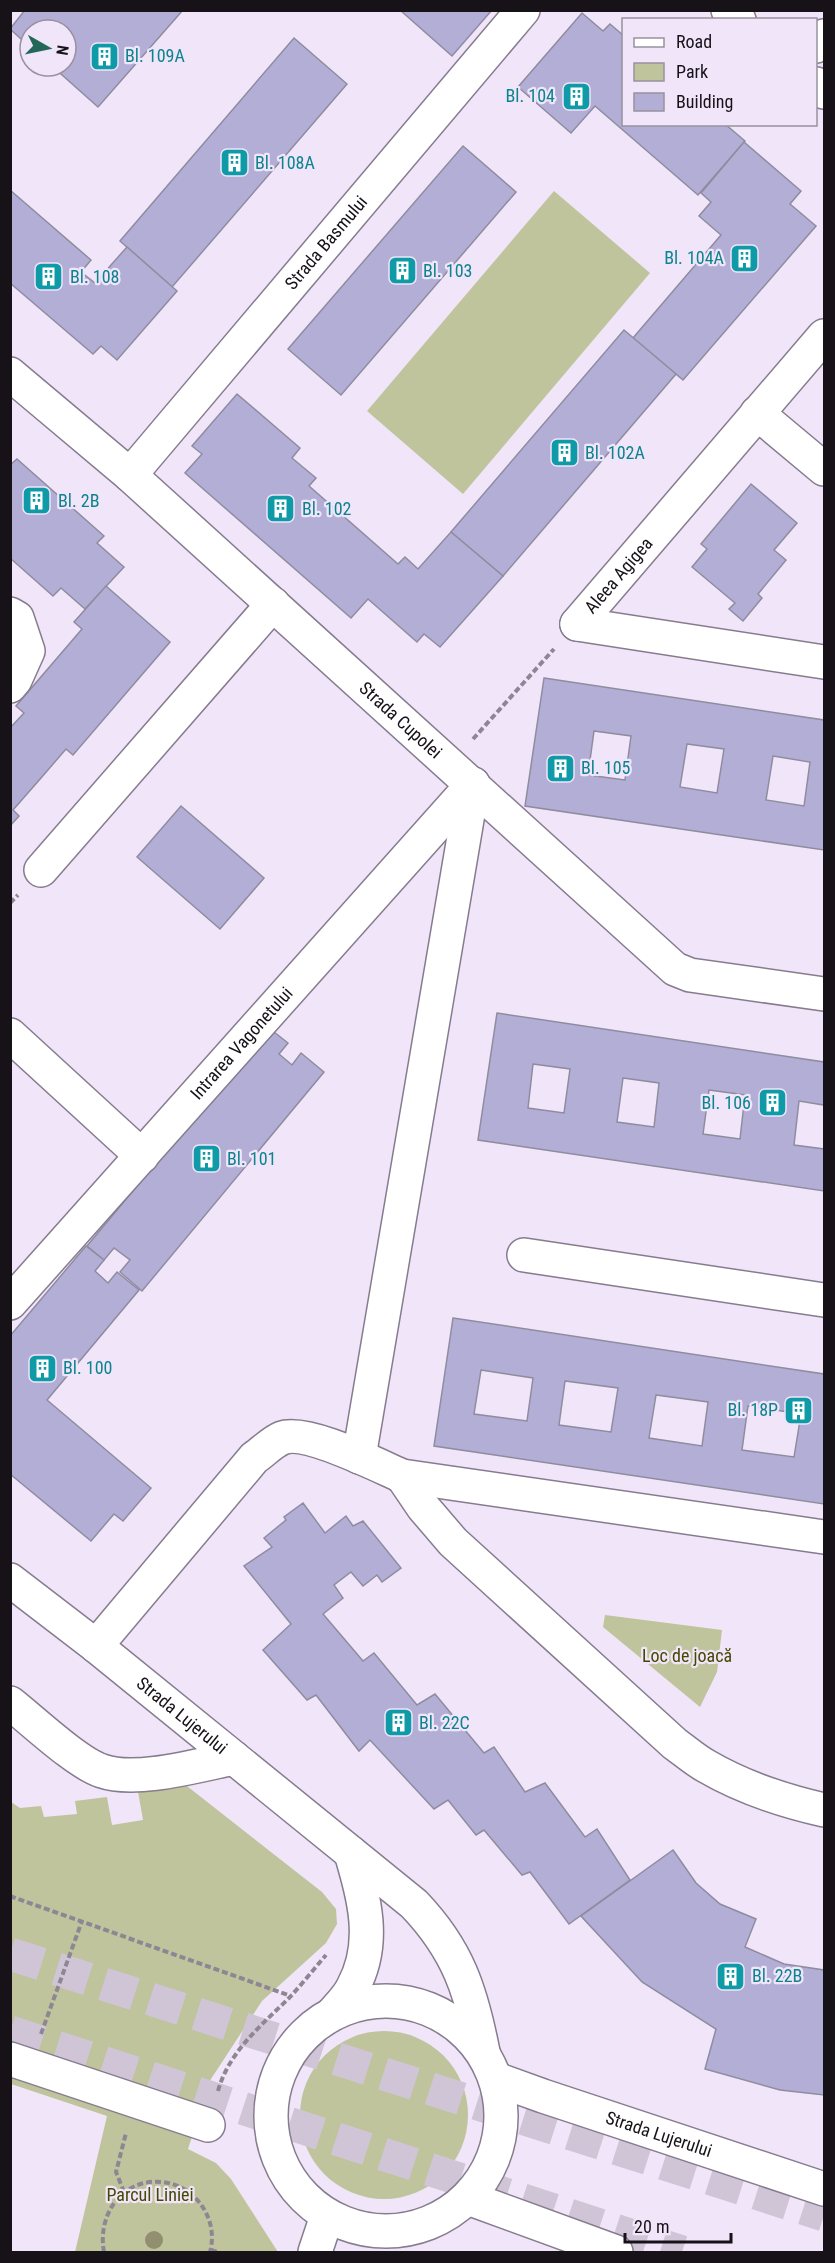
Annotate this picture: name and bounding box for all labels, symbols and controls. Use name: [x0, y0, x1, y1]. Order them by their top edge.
north arrow: [18, 18, 78, 78]
legend: [622, 18, 817, 126]
text: Road: [676, 31, 712, 52]
building icon: Bl. 109A: [88, 40, 120, 72]
text: N: [52, 44, 72, 57]
place label: Bl. 109A: [125, 45, 185, 66]
text: Park: [676, 61, 708, 82]
building icon: Bl. 104: [560, 80, 592, 112]
place label: Bl. 104: [506, 85, 555, 106]
text: Building: [676, 91, 733, 112]
building icon: Bl. 108A: [218, 147, 250, 179]
place label: Bl. 108A: [255, 152, 315, 173]
street label: Strada Basmului: [280, 191, 371, 294]
building icon: Bl. 104A: [729, 242, 761, 274]
place label: Bl. 104A: [664, 247, 725, 268]
building icon: Bl. 103: [386, 255, 418, 287]
place label: Bl. 103: [423, 260, 473, 281]
building icon: Bl. 108: [33, 261, 65, 293]
place label: Bl. 108: [70, 266, 120, 287]
building icon: Bl. 102A: [548, 437, 580, 469]
place label: Bl. 102A: [585, 442, 645, 463]
building icon: Bl. 2B: [21, 485, 53, 517]
place label: Bl. 2B: [58, 490, 100, 511]
building icon: Bl. 102: [265, 493, 297, 525]
place label: Bl. 102: [302, 498, 352, 519]
street label: Aleea Agigea: [580, 533, 657, 617]
street label: Strada Cupolei: [355, 677, 446, 762]
building icon: Bl. 105: [544, 752, 576, 784]
place label: Bl. 105: [581, 757, 631, 778]
street label: Intrarea Vagonetului: [186, 983, 297, 1103]
building icon: Bl. 106: [756, 1087, 788, 1119]
place label: Bl. 106: [702, 1092, 751, 1113]
building icon: Bl. 101: [190, 1143, 222, 1175]
place label: Bl. 101: [227, 1148, 277, 1169]
building icon: Bl. 100: [26, 1352, 58, 1384]
place label: Bl. 100: [63, 1357, 113, 1378]
building icon: Bl. 18P: [783, 1394, 815, 1426]
place label: Bl. 18P: [727, 1399, 778, 1420]
park label: Loc de joacă: [642, 1645, 732, 1666]
street label: Strada Lujerului: [133, 1672, 232, 1758]
building icon: Bl. 22C: [382, 1707, 414, 1739]
place label: Bl. 22C: [419, 1712, 470, 1733]
building icon: Bl. 22B: [715, 1960, 747, 1992]
place label: Bl. 22B: [752, 1965, 802, 1986]
street label: Strada Lujerului: [603, 2107, 715, 2161]
park label: Parcul Liniei: [106, 2184, 194, 2205]
scale bar: [625, 2206, 732, 2244]
text: 20 m: [634, 2216, 669, 2237]

